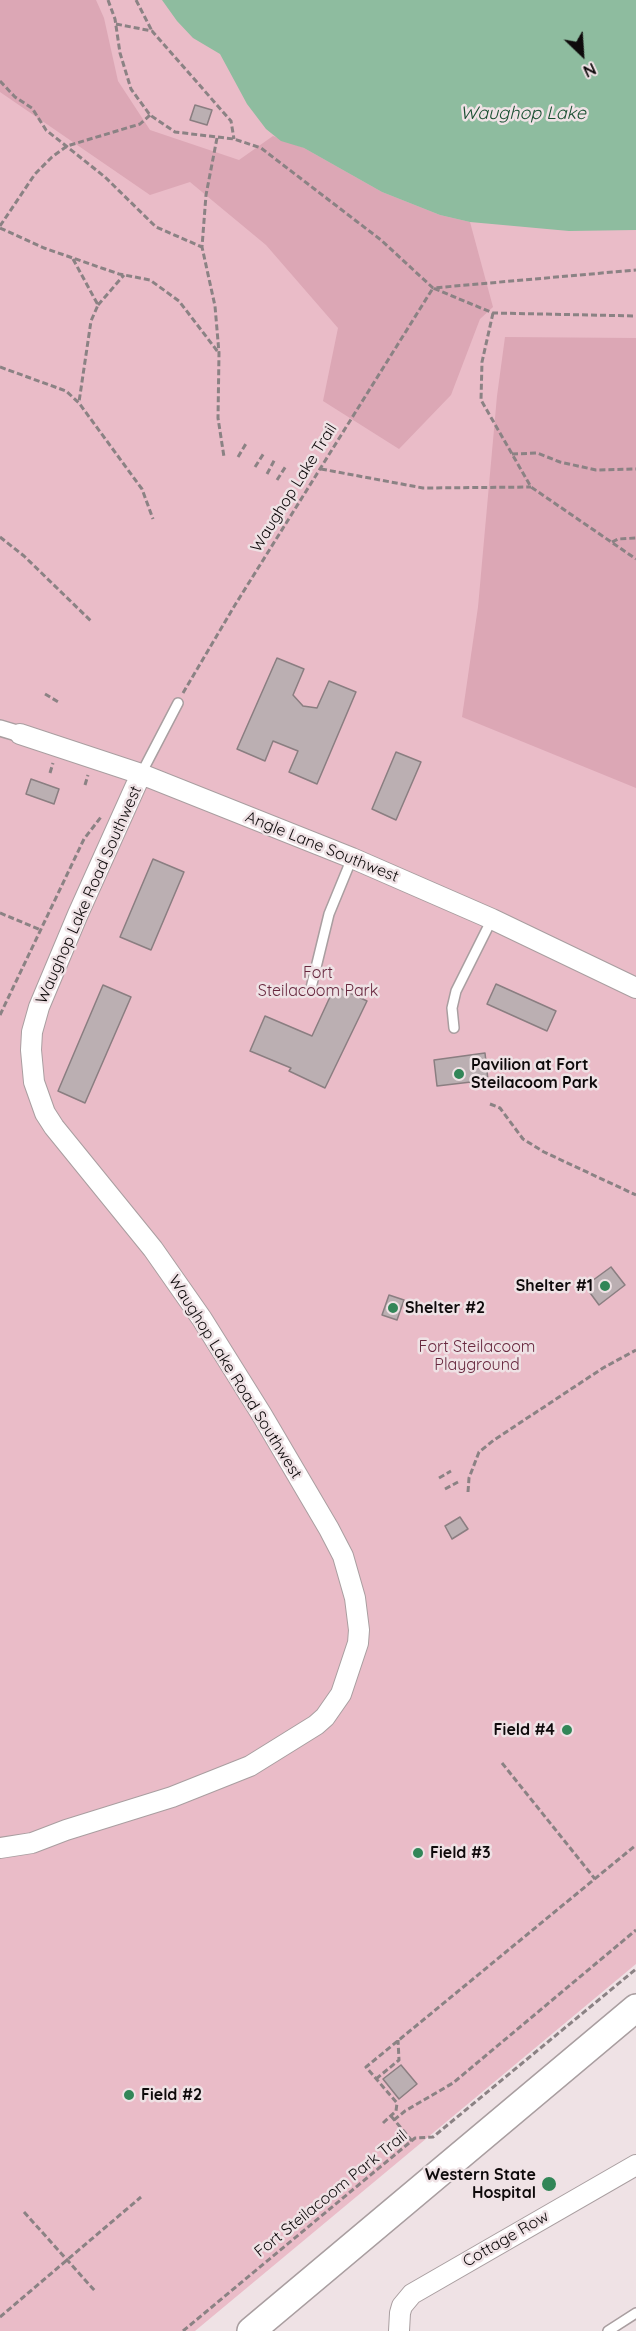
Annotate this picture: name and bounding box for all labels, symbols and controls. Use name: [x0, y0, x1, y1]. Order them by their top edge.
north arrow: [552, 24, 612, 84]
text: N: [580, 59, 599, 82]
water label: Waughop Lake: [460, 103, 586, 125]
street label: Waughop Lake Trail: [247, 420, 341, 556]
street label: Waughop Lake Road Southwest: [32, 783, 146, 1007]
street label: Angle Lane Southwest: [243, 807, 401, 887]
park label: Fort Steilacoom Park: [258, 963, 378, 1001]
place label: Pavilion at Fort Steilacoom Park: [471, 1055, 598, 1093]
marker: Pavilion at Fort Steilacoom Park: [452, 1067, 466, 1081]
street label: Waughop Lake Road Southwest: [164, 1272, 306, 1482]
place label: Shelter #1: [516, 1276, 593, 1296]
marker: Shelter #1: [598, 1279, 612, 1293]
place label: Shelter #2: [405, 1298, 485, 1318]
marker: Shelter #2: [386, 1301, 400, 1315]
park label: Fort Steilacoom Playground: [419, 1337, 535, 1375]
place label: Field #4: [494, 1720, 555, 1740]
marker: Field #4: [560, 1723, 574, 1737]
place label: Field #3: [430, 1843, 491, 1863]
marker: Field #3: [411, 1846, 425, 1860]
place label: Field #2: [141, 2085, 202, 2105]
marker: Field #2: [122, 2088, 136, 2102]
street label: Fort Steilacoom Park Trail: [251, 2126, 411, 2262]
place label: Western State Hospital: [425, 2165, 536, 2203]
marker: Western State Hospital: [540, 2175, 558, 2193]
street label: Cottage Row: [460, 2207, 552, 2271]

